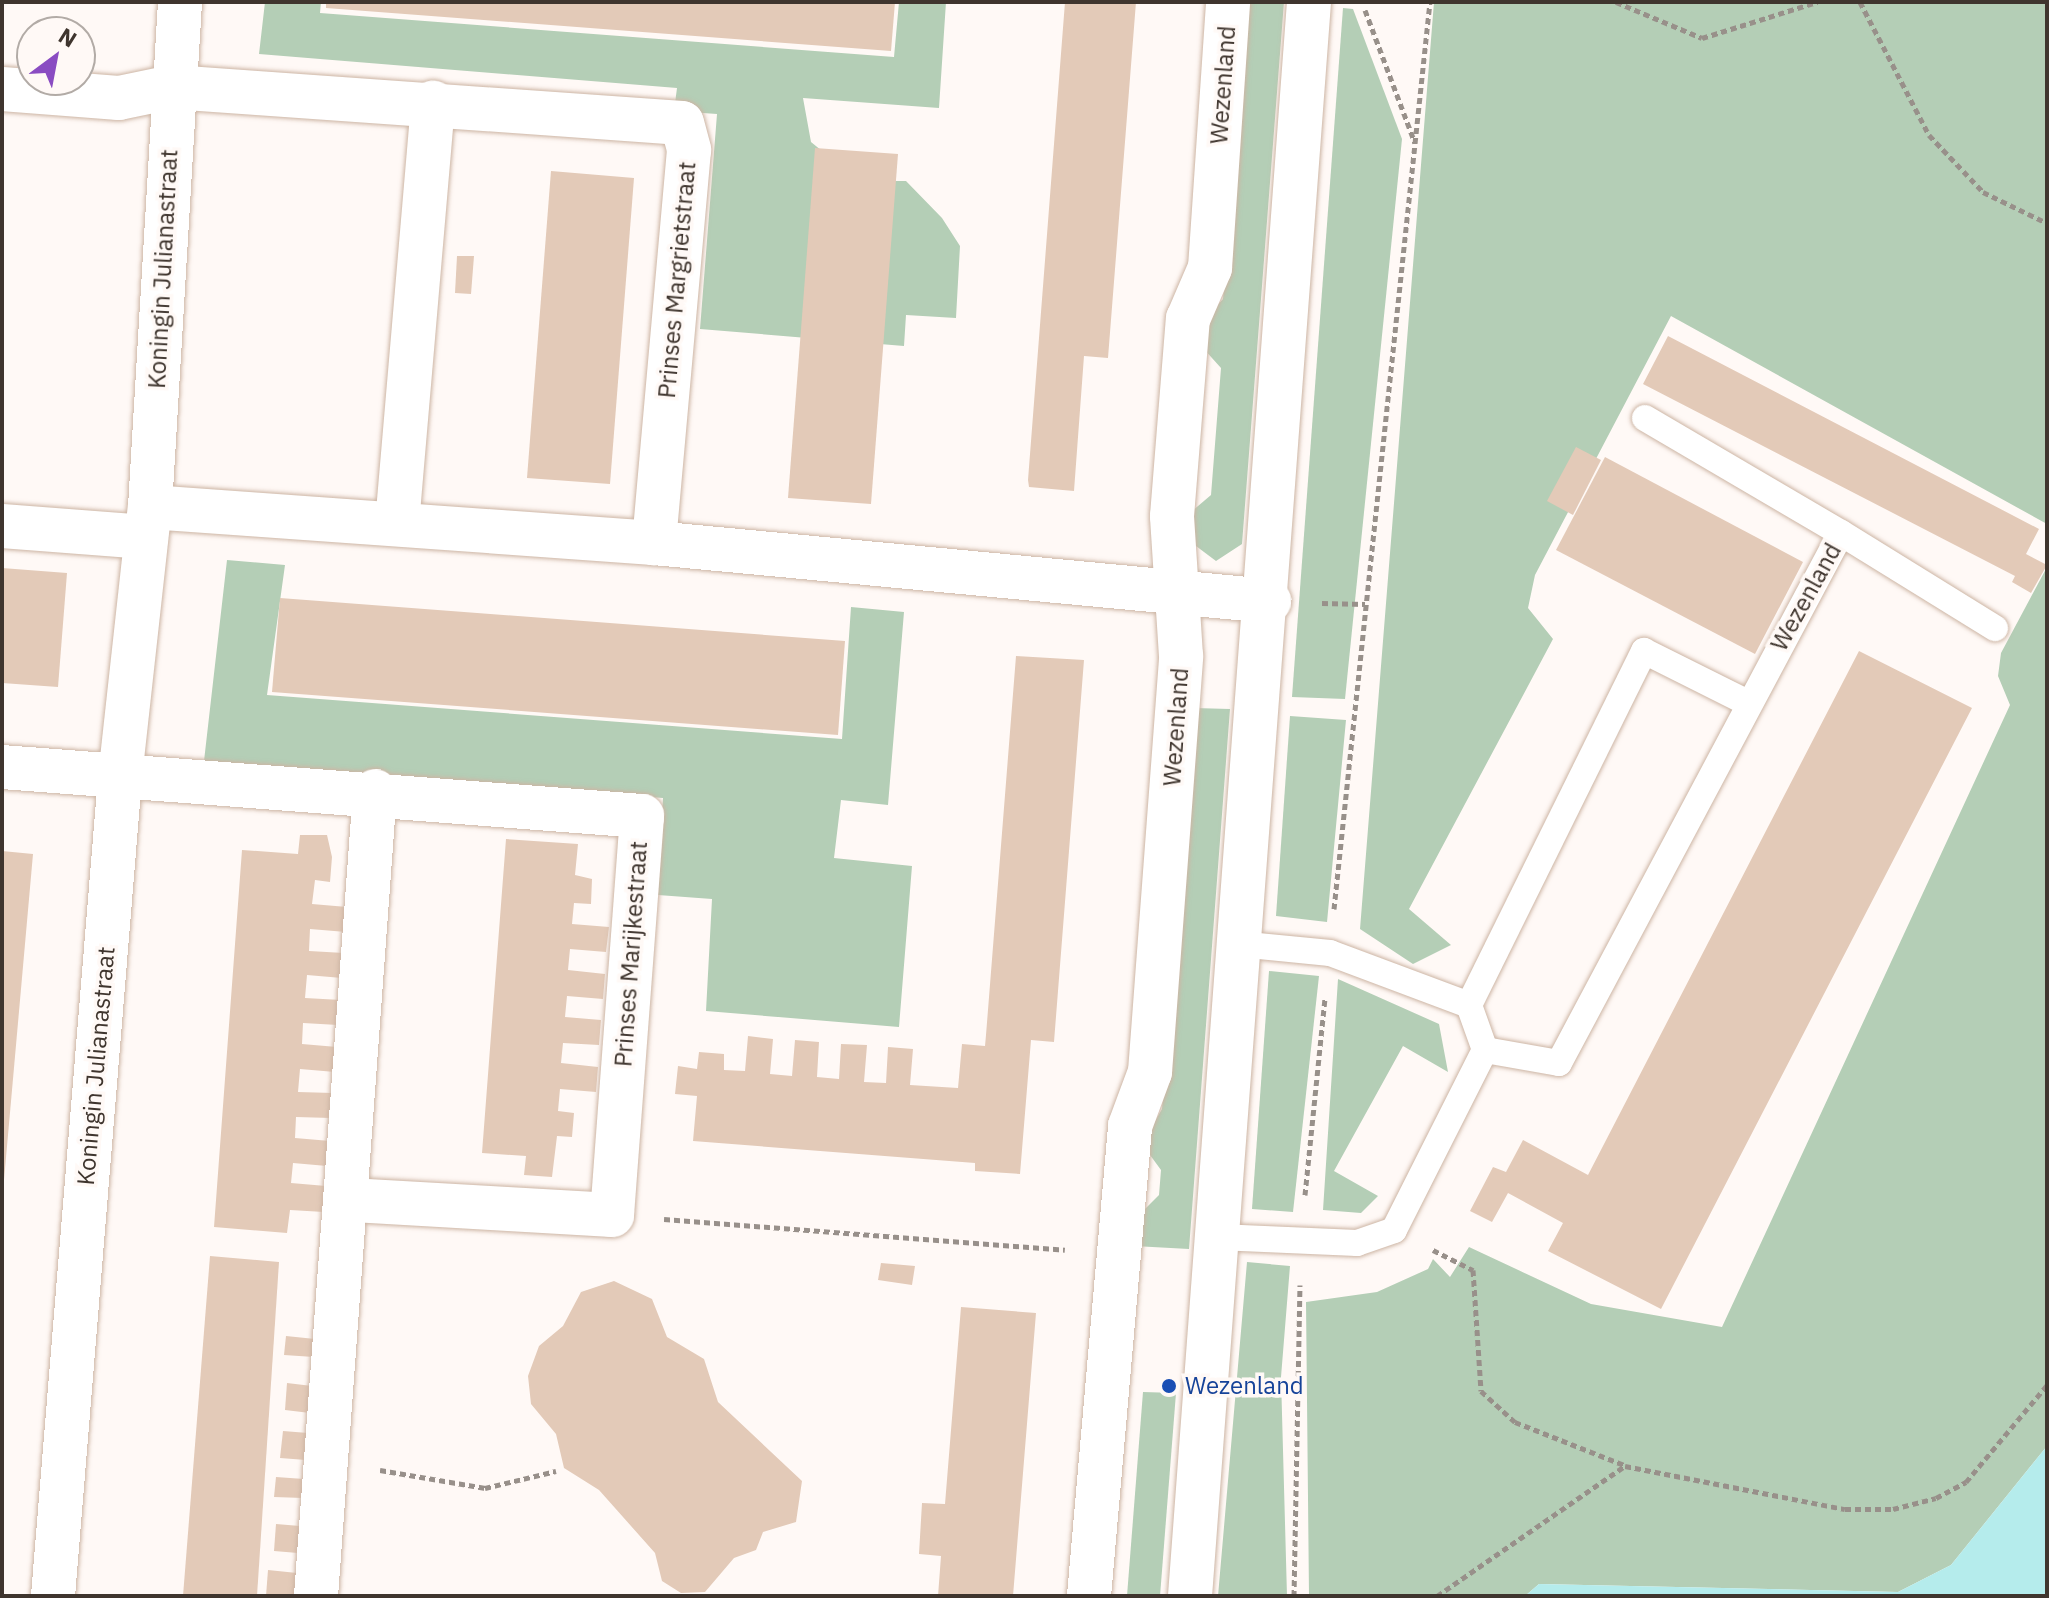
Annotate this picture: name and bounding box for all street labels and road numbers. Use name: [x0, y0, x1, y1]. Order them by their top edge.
street label: Wezenland: [1204, 25, 1242, 145]
street label: Koningin Julianastraat: [142, 149, 184, 389]
street label: Prinses Margrietstraat: [652, 161, 702, 399]
street label: Wezenland: [1765, 538, 1847, 656]
street label: Wezenland: [1157, 667, 1195, 787]
street label: Prinses Marijkestraat: [609, 840, 653, 1068]
street label: Koningin Julianastraat: [71, 945, 121, 1187]

